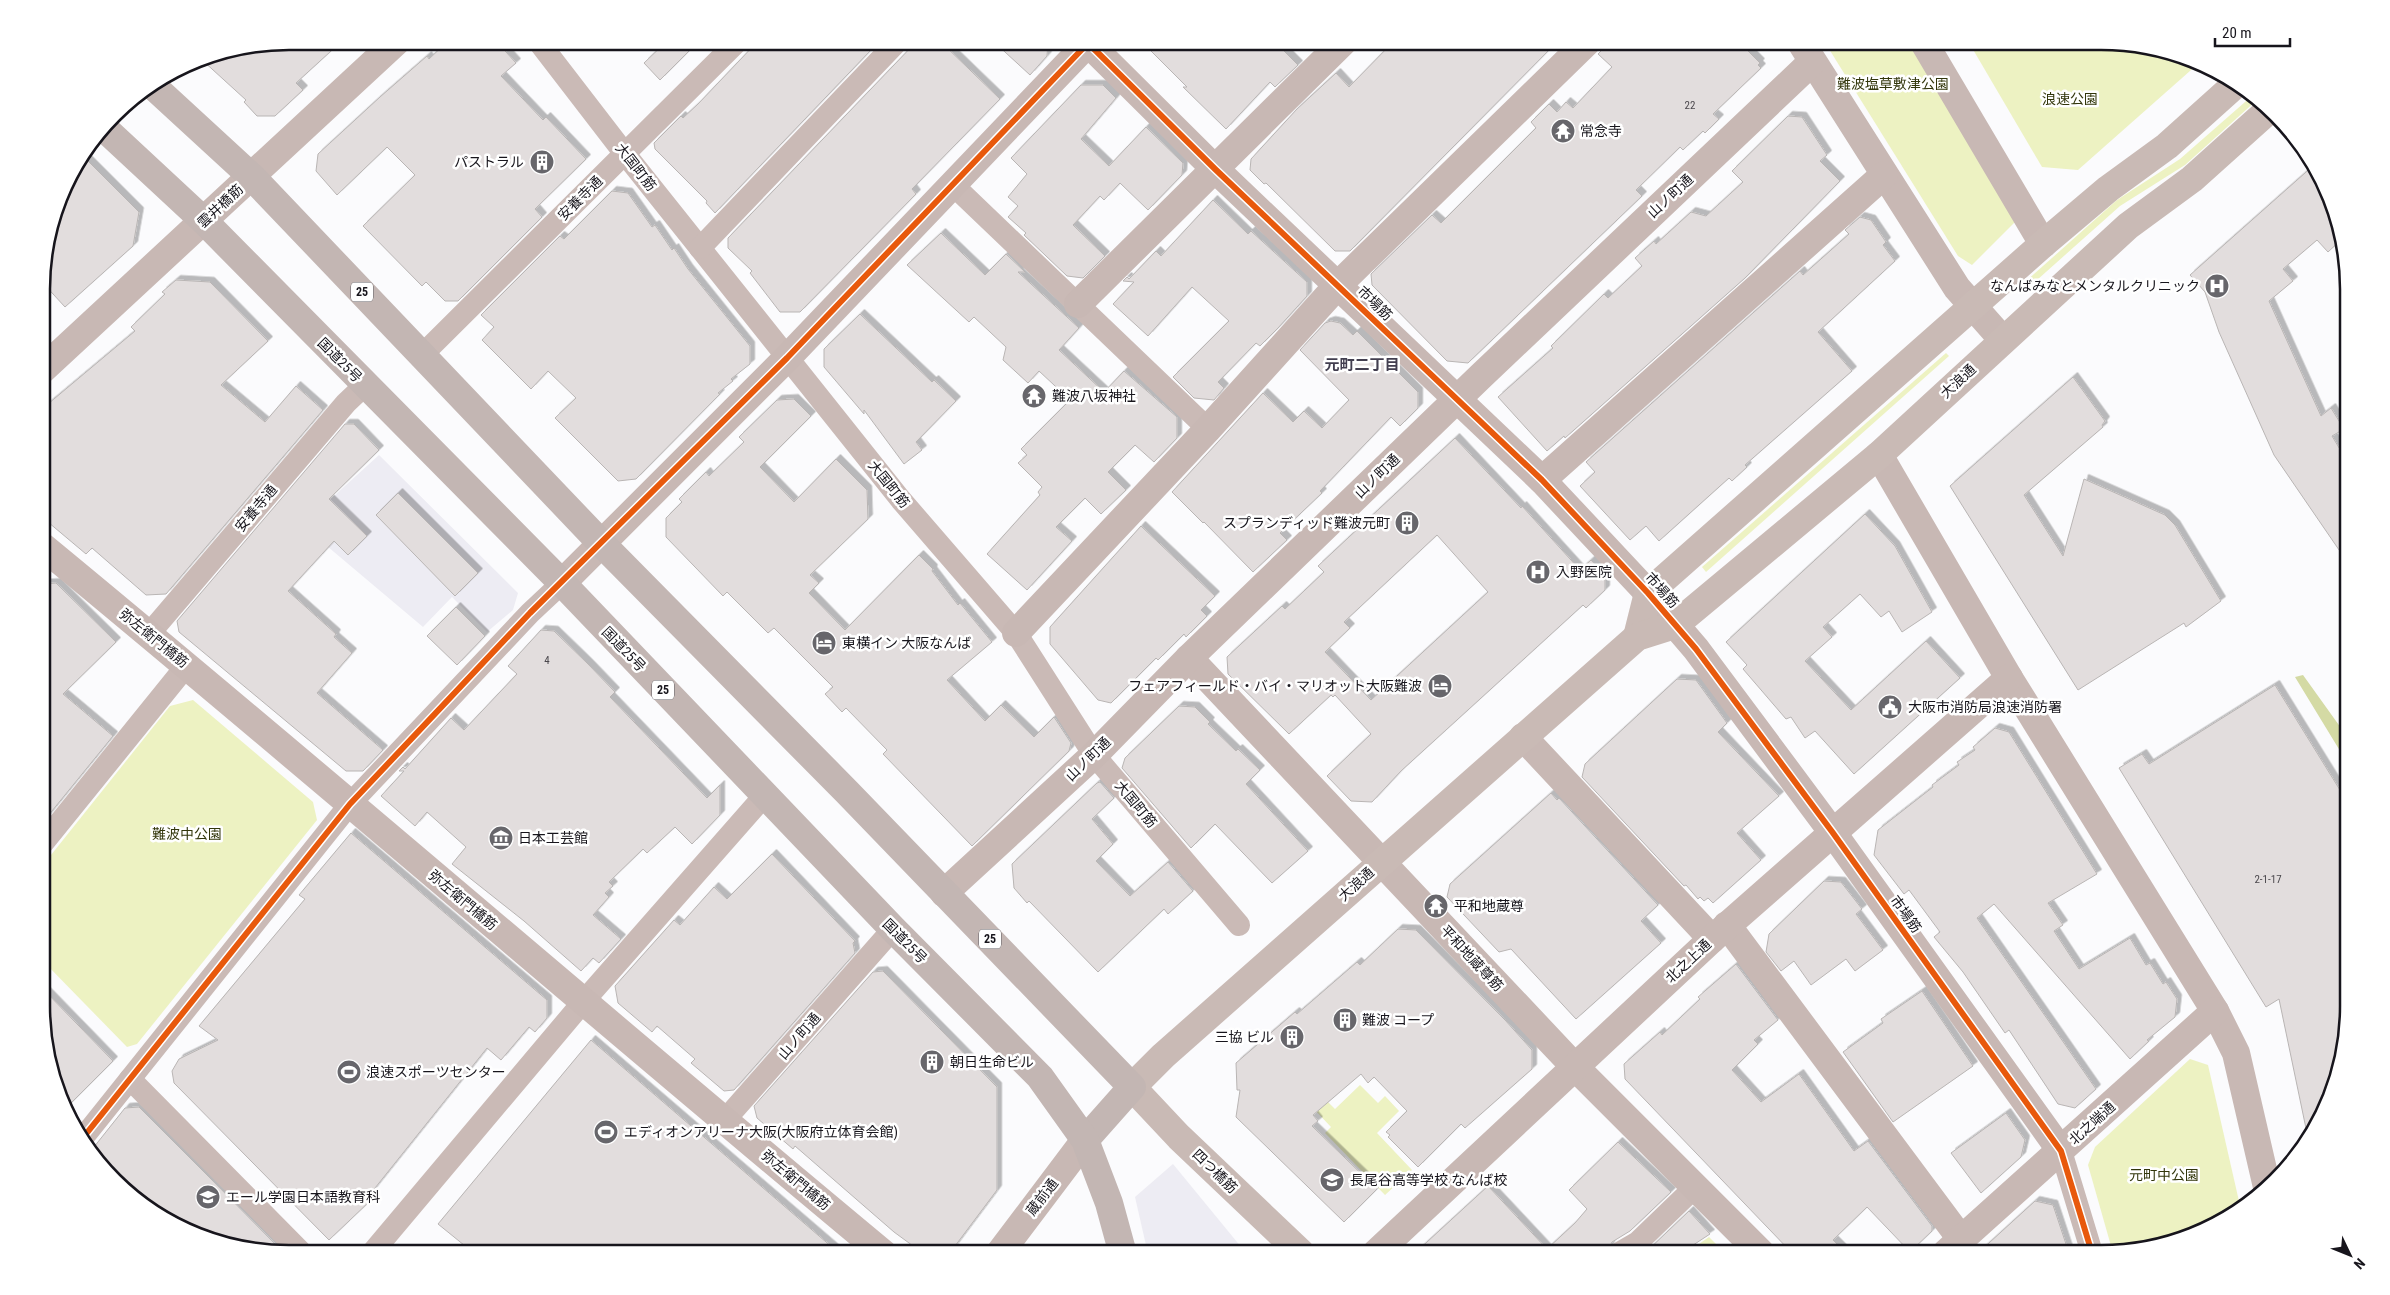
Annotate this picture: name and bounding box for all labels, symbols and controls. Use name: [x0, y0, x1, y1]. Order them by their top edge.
scale bar: [2215, 15, 2290, 47]
text: 20 m: [2222, 24, 2252, 42]
park label: 難波塩草敷津公園: [1837, 76, 1949, 92]
park label: 浪速公園: [2042, 91, 2098, 107]
house number: 22: [1685, 99, 1695, 112]
temple icon: 常念寺: [1550, 118, 1576, 144]
place label: 常念寺: [1580, 123, 1622, 139]
street label: 大国町筋: [612, 140, 660, 194]
building icon: パストラル: [529, 149, 555, 175]
place label: パストラル: [454, 154, 524, 170]
street label: 山ノ町通: [1644, 171, 1696, 221]
street label: 安養寺通: [555, 173, 605, 223]
street label: 雲井橋筋: [194, 181, 246, 231]
hospital icon: なんばみなとメンタルクリニック: [2204, 273, 2230, 299]
place label: なんばみなとメンタルクリニック: [1990, 278, 2200, 294]
road number: 25: [351, 282, 373, 302]
street label: 市場筋: [1354, 283, 1396, 323]
street label: 国道25号: [315, 335, 365, 385]
district label: 元町二丁目: [1324, 356, 1400, 374]
street label: 大浪通: [1937, 361, 1979, 401]
temple icon: 難波八坂神社: [1021, 383, 1047, 409]
place label: 難波八坂神社: [1052, 388, 1136, 404]
street label: 山ノ町通: [1351, 451, 1403, 501]
street label: 大国町筋: [865, 457, 913, 511]
street label: 安養寺通: [232, 481, 280, 535]
building icon: スプランディッド難波元町: [1394, 510, 1420, 536]
place label: スプランディッド難波元町: [1223, 515, 1390, 531]
hospital icon: 入野医院: [1525, 559, 1551, 585]
place label: 入野医院: [1556, 564, 1612, 580]
street label: 市場筋: [1642, 569, 1682, 611]
street label: 弥左衛門橋筋: [116, 605, 192, 671]
street label: 国道25号: [599, 623, 649, 675]
hotel icon: 東横イン 大阪なんば: [811, 630, 837, 656]
place label: 東横イン 大阪なんば: [842, 635, 971, 651]
house number: 4: [544, 654, 550, 667]
hotel icon: フェアフィールド・バイ・マリオット大阪難波: [1427, 673, 1453, 699]
place label: フェアフィールド・バイ・マリオット大阪難波: [1128, 678, 1422, 694]
road number: 25: [652, 680, 674, 700]
public building icon: 大阪市消防局浪速消防署: [1877, 694, 1903, 720]
place label: 大阪市消防局浪速消防署: [1908, 699, 2062, 715]
street label: 山ノ町通: [1062, 734, 1114, 784]
street label: 大国町筋: [1112, 777, 1160, 831]
museum icon: 日本工芸館: [488, 825, 514, 851]
park label: 難波中公園: [152, 826, 222, 842]
place label: 日本工芸館: [518, 830, 588, 846]
street label: 大浪通: [1335, 864, 1377, 904]
street label: 弥左衛門橋筋: [426, 867, 500, 933]
house number: 2-1-17: [2254, 873, 2282, 886]
street label: 市場筋: [1887, 892, 1925, 936]
temple icon: 平和地蔵尊: [1423, 893, 1449, 919]
place label: 平和地蔵尊: [1454, 898, 1524, 914]
street label: 国道25号: [880, 916, 930, 966]
street label: 平和地蔵尊筋: [1438, 922, 1506, 994]
road number: 25: [979, 930, 1001, 949]
street label: 北之上通: [1662, 936, 1714, 986]
building icon: 難波 コープ: [1332, 1007, 1358, 1033]
street label: 山ノ町通: [775, 1010, 823, 1062]
place label: 難波 コープ: [1362, 1012, 1434, 1028]
building icon: 三協 ビル: [1279, 1024, 1305, 1050]
place label: 三協 ビル: [1215, 1029, 1274, 1045]
building icon: 朝日生命ビル: [919, 1049, 945, 1075]
place label: 朝日生命ビル: [950, 1054, 1034, 1070]
sports icon: 浪速スポーツセンター: [336, 1059, 362, 1085]
place label: 浪速スポーツセンター: [366, 1064, 506, 1080]
street label: 北之端通: [2066, 1098, 2118, 1148]
sports icon: エディオンアリーナ大阪(大阪府立体育会館): [593, 1119, 619, 1145]
place label: エディオンアリーナ大阪(大阪府立体育会館): [624, 1124, 898, 1141]
street label: 四つ橋筋: [1189, 1146, 1241, 1196]
street label: 弥左衛門橋筋: [759, 1147, 833, 1213]
school or university icon: 長尾谷高等学校 なんば校: [1319, 1167, 1345, 1193]
park label: 元町中公園: [2129, 1167, 2199, 1183]
place label: 長尾谷高等学校 なんば校: [1350, 1172, 1507, 1188]
street label: 蔵前通: [1023, 1175, 1061, 1219]
school or university icon: エール学園日本語教育科: [195, 1184, 221, 1210]
place label: エール学園日本語教育科: [226, 1189, 380, 1205]
north arrow: [2325, 1230, 2375, 1280]
text: N: [2351, 1255, 2368, 1272]

